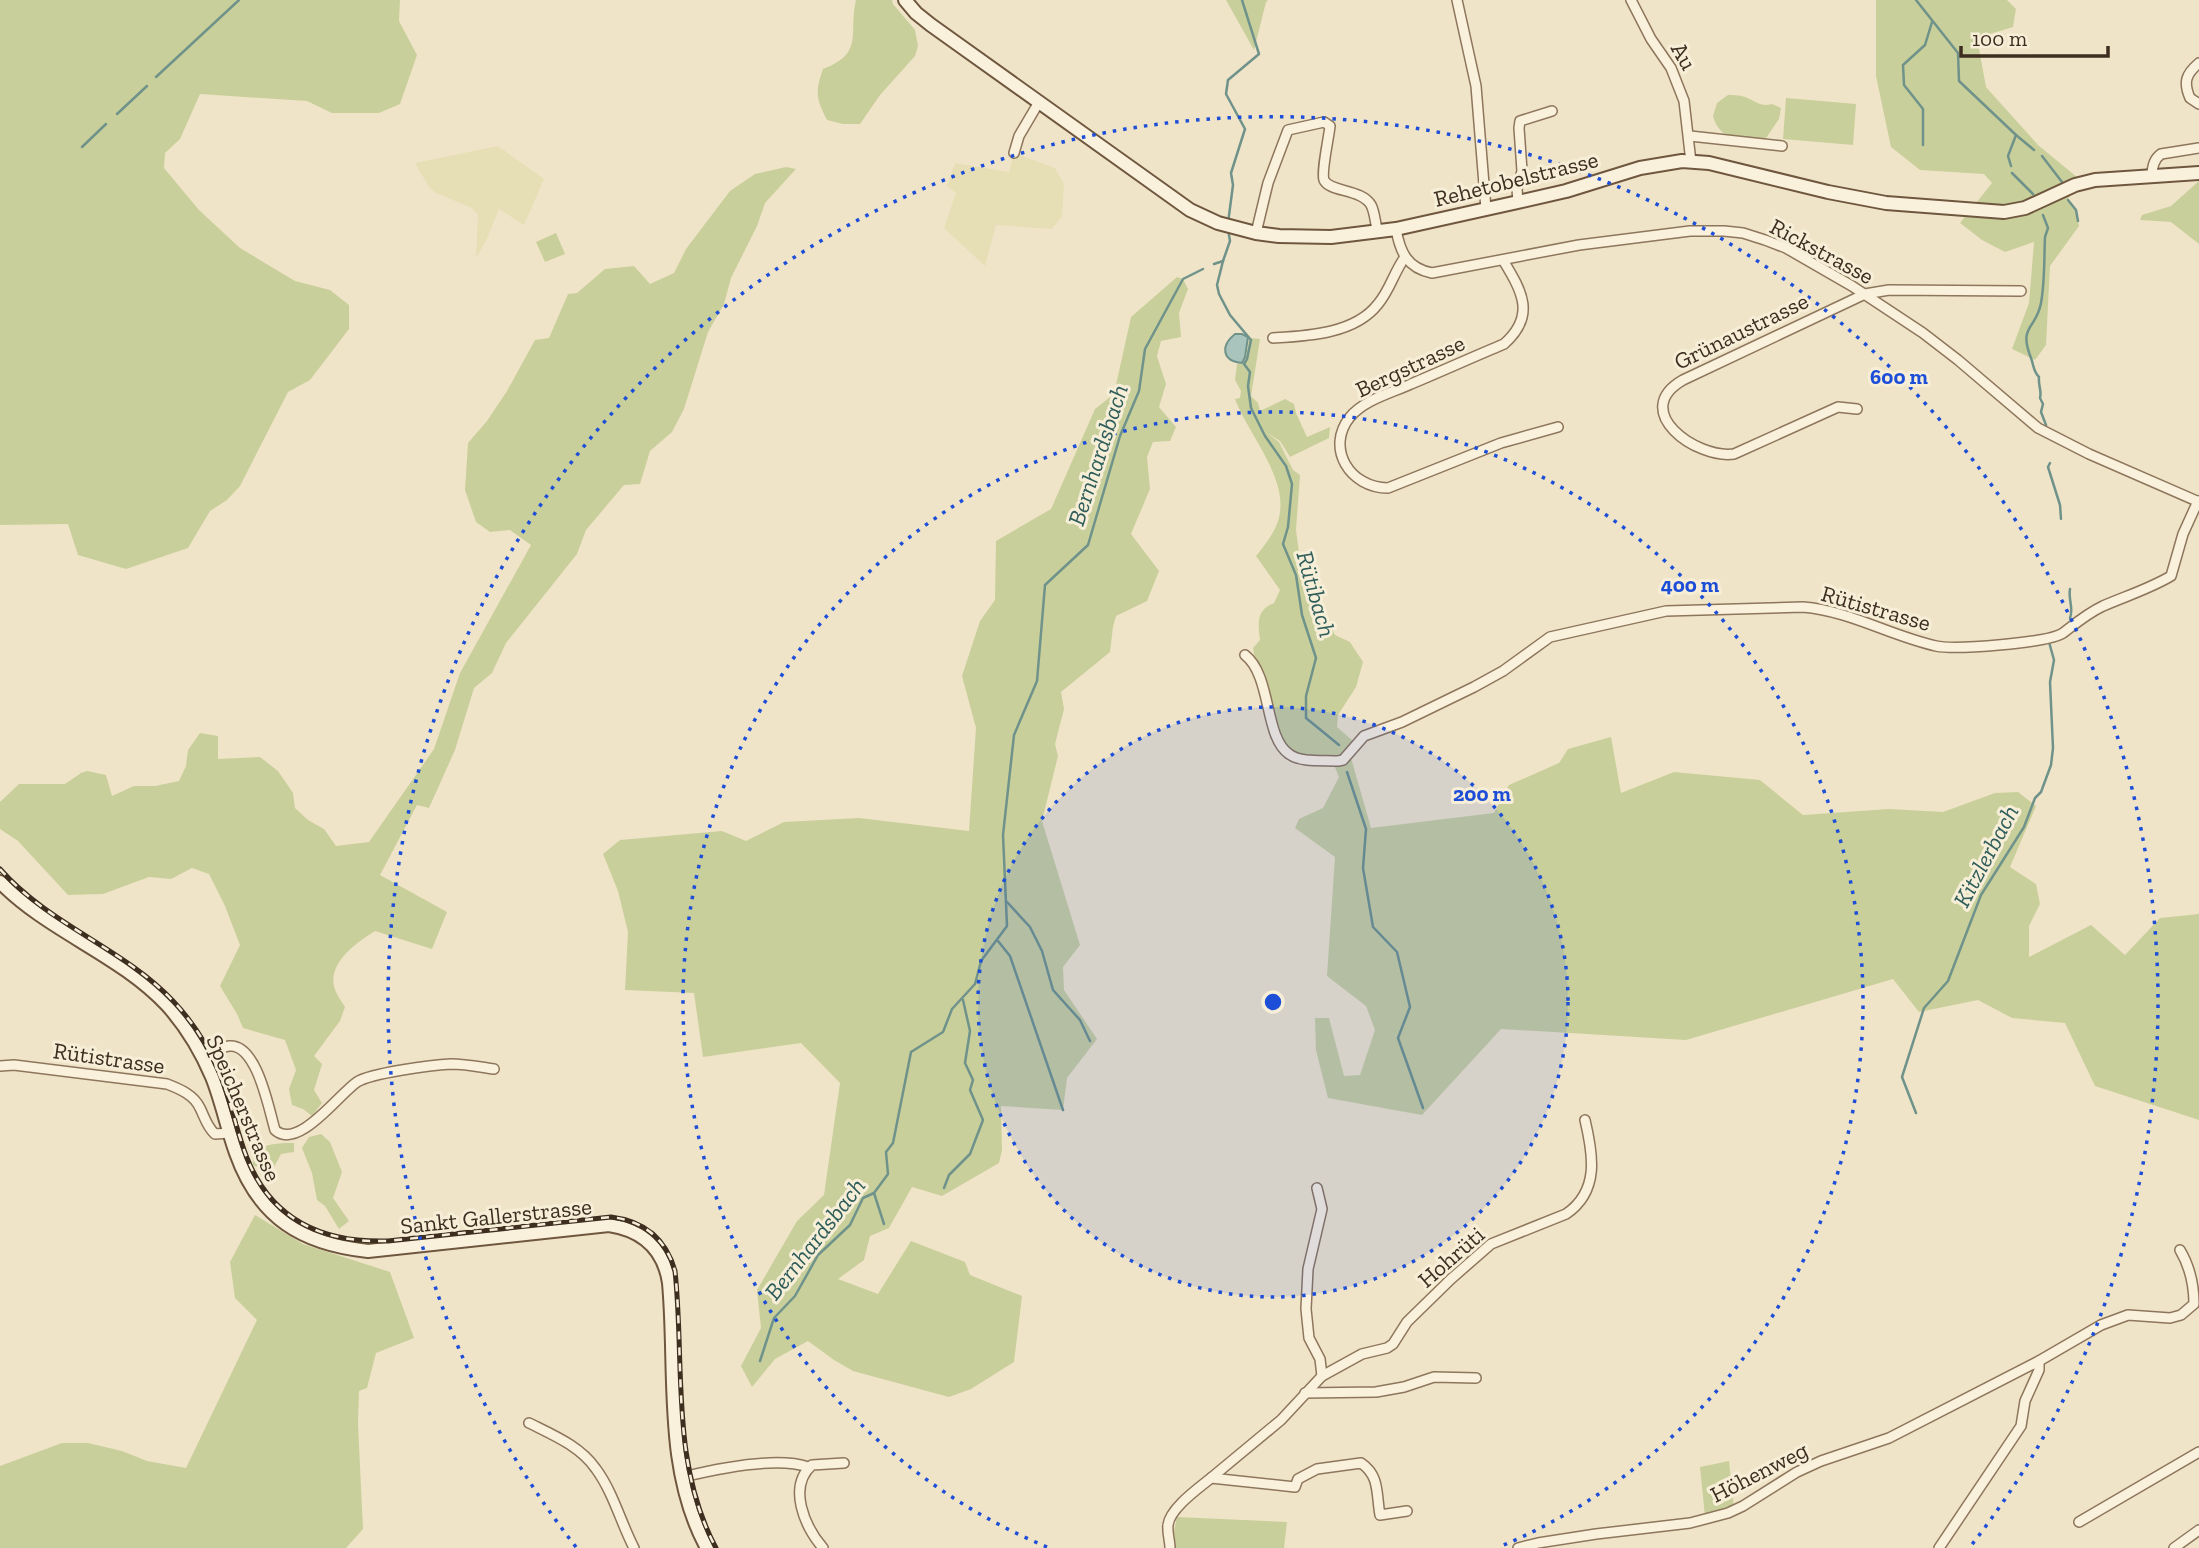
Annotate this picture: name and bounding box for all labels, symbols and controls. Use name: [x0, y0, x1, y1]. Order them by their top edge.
scale bar: [1961, 14, 2108, 58]
text: 100 m: [1972, 26, 2027, 51]
street label: Au: [1665, 37, 1703, 75]
street label: Rehetobelstrasse: [1431, 145, 1601, 213]
street label: Rickstrasse: [1765, 212, 1879, 290]
street label: Grünaustrasse: [1669, 286, 1813, 376]
street label: Bergstrasse: [1351, 329, 1469, 403]
text: 600 m: [1870, 364, 1928, 389]
water label: Bernhardsbach: [1061, 380, 1134, 529]
water label: Rütibach: [1290, 547, 1343, 640]
text: 400 m: [1661, 572, 1720, 597]
street label: Rütistrasse: [1818, 579, 1934, 637]
text: 200 m: [1453, 781, 1511, 806]
water label: Kitzlerbach: [1947, 800, 2024, 912]
centre of rings: [1261, 990, 1285, 1014]
street label: Speicherstrasse: [201, 1031, 287, 1185]
street label: Rütistrasse: [51, 1036, 167, 1080]
water label: Bernhardsbach: [758, 1172, 871, 1306]
street label: Sankt Gallerstrasse: [399, 1192, 593, 1240]
street label: Hohrüti: [1412, 1220, 1490, 1294]
street label: Höhenweg: [1705, 1435, 1813, 1509]

